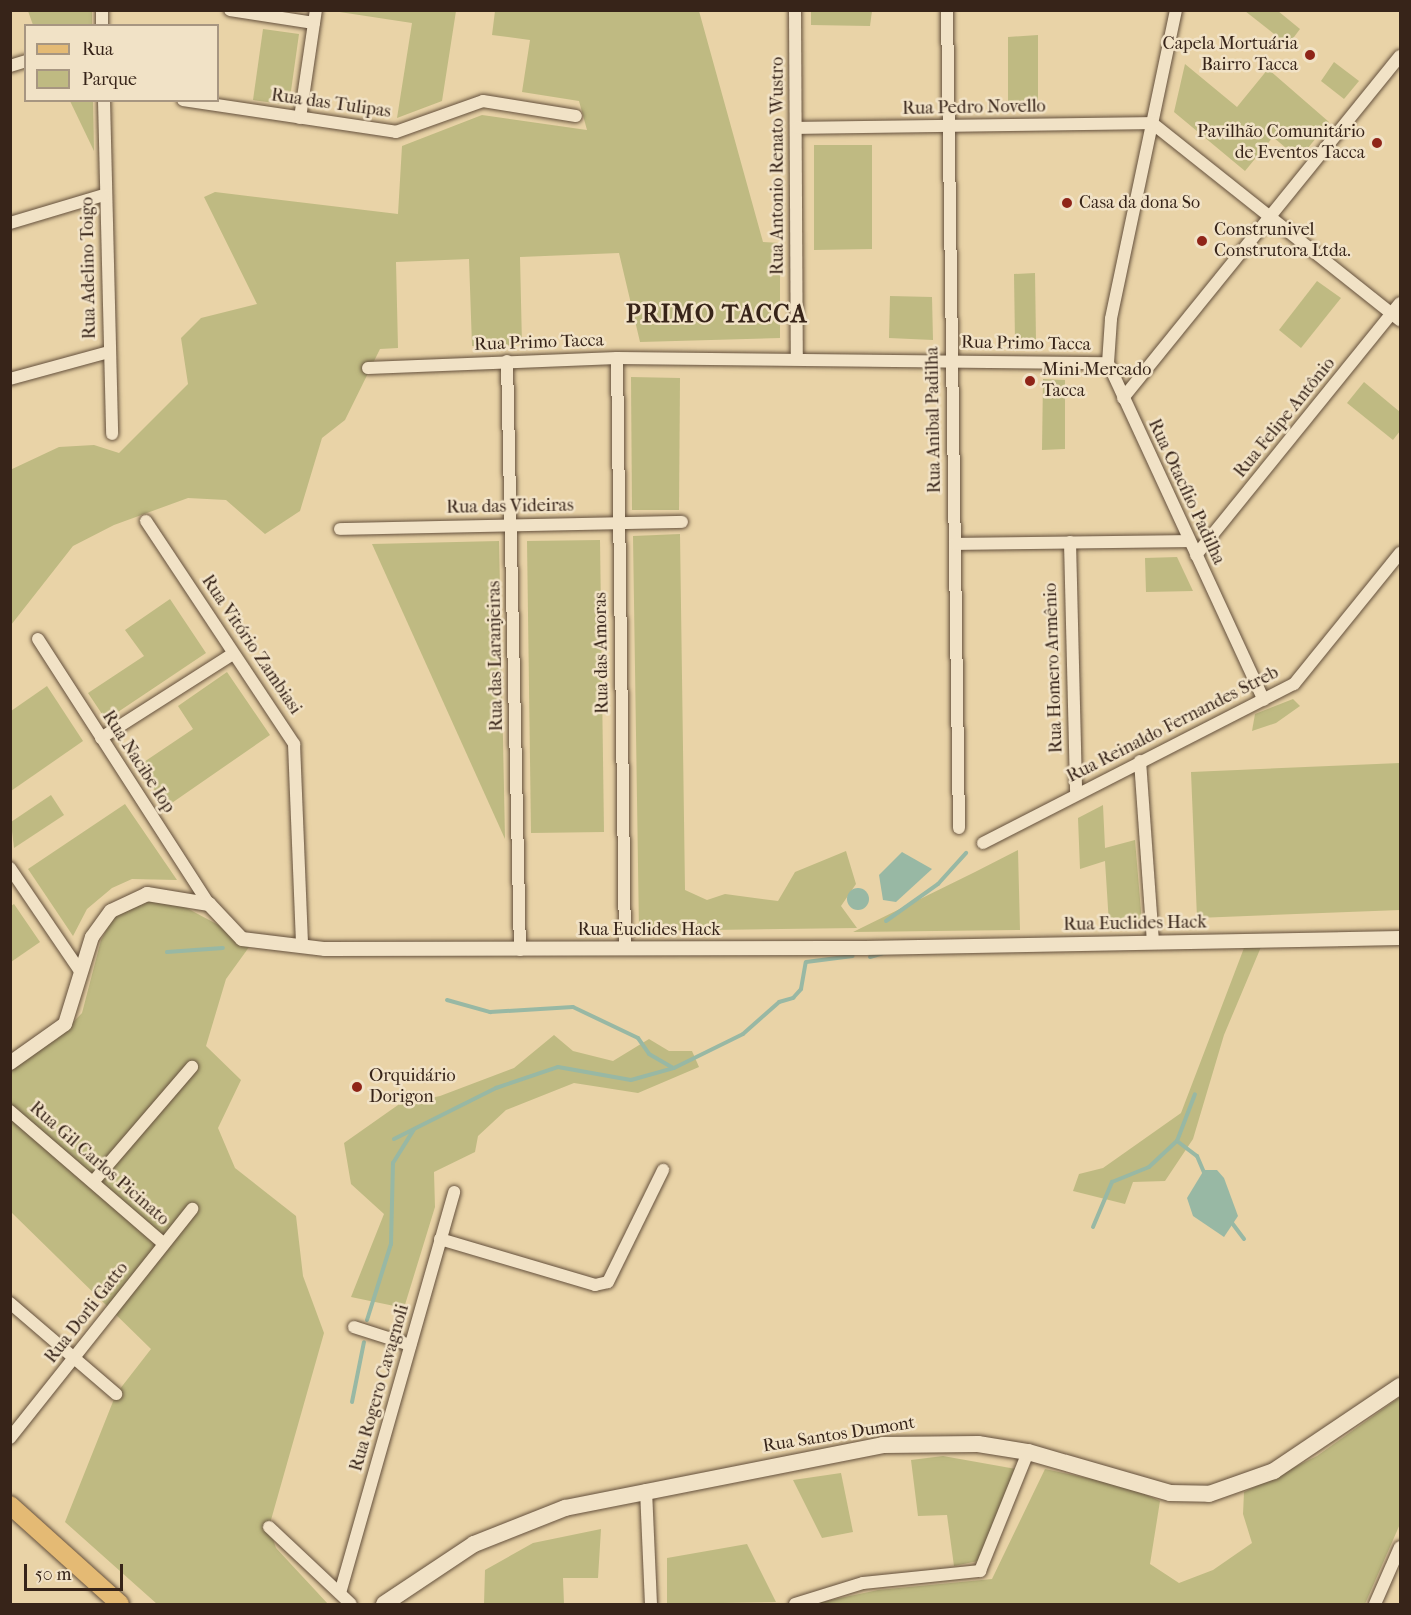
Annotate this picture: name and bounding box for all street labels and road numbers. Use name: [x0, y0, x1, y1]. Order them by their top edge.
street label: Rua Antonio Renato Wustro: [767, 57, 789, 275]
street label: Rua das Tulipas: [270, 85, 392, 123]
street label: Rua Pedro Novello: [902, 96, 1046, 120]
street label: Rua Adelino Toigo: [77, 197, 101, 339]
street label: Rua Primo Tacca: [474, 330, 604, 356]
street label: Rua Primo Tacca: [961, 332, 1091, 356]
street label: Rua Anibal Padilha: [922, 347, 946, 493]
street label: Rua Felipe Antônio: [1230, 353, 1340, 483]
street label: Rua Otacílio Padilha: [1143, 416, 1229, 568]
street label: Rua das Videiras: [446, 495, 574, 519]
street label: Rua Vitório Zambiasi: [196, 571, 306, 719]
street label: Rua das Laranjeiras: [484, 580, 508, 732]
street label: Rua Homero Armênio: [1040, 582, 1068, 754]
street label: Rua das Amoras: [590, 592, 614, 714]
street label: Rua Reinaldo Fernandes Streb: [1064, 662, 1282, 788]
street label: Rua Nacibe Iop: [97, 707, 179, 817]
street label: Rua Euclides Hack: [1063, 912, 1207, 936]
street label: Rua Euclides Hack: [577, 919, 721, 941]
street label: Rua Gil Carlos Picinato: [25, 1097, 173, 1231]
street label: Rua Dorli Gatto: [41, 1258, 133, 1368]
street label: Rua Rogero Cavagnoli: [346, 1302, 414, 1474]
street label: Rua Santos Dumont: [761, 1412, 917, 1458]

